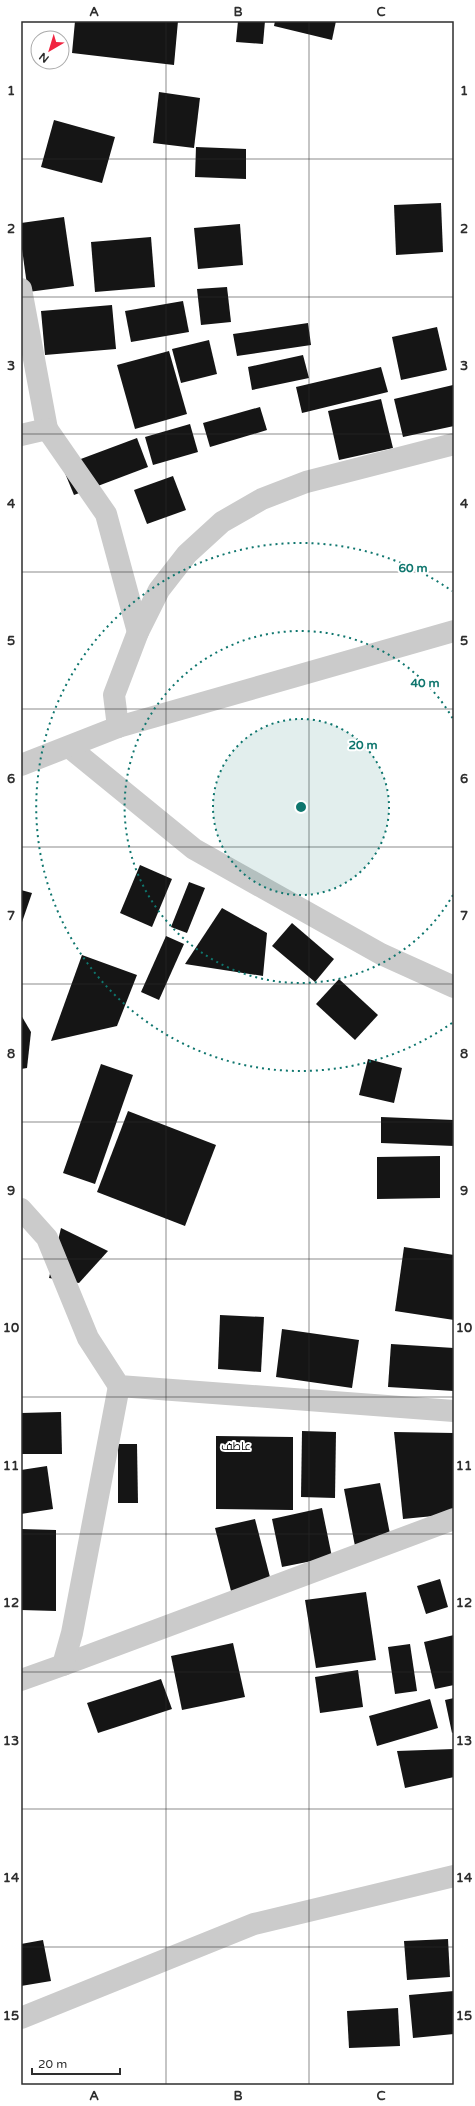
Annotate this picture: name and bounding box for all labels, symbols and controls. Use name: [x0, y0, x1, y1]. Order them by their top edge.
text: A: [89, 4, 99, 20]
text: B: [233, 4, 243, 20]
text: C: [376, 4, 386, 20]
north arrow: [30, 30, 70, 70]
text: N: [37, 50, 52, 65]
text: 1: [7, 83, 15, 99]
text: 1: [460, 83, 468, 99]
text: 2: [7, 221, 15, 237]
text: 2: [460, 221, 468, 237]
text: 3: [7, 358, 15, 374]
text: 3: [460, 358, 468, 374]
text: 4: [7, 496, 16, 512]
text: 4: [460, 496, 469, 512]
text: 60 m: [398, 561, 428, 575]
text: 5: [7, 633, 15, 649]
text: 5: [460, 633, 468, 649]
text: 40 m: [410, 676, 440, 690]
text: 20 m: [348, 738, 378, 752]
text: 6: [7, 771, 15, 787]
text: 6: [460, 771, 468, 787]
centre of rings: [294, 800, 308, 814]
text: 7: [7, 908, 15, 924]
text: 7: [460, 908, 468, 924]
text: 8: [7, 1046, 15, 1062]
text: 8: [460, 1046, 468, 1062]
text: 9: [7, 1183, 15, 1199]
text: 9: [460, 1183, 468, 1199]
text: 10: [3, 1320, 19, 1336]
text: 10: [456, 1320, 472, 1336]
district label: عاطف: [221, 1440, 251, 1453]
text: 11: [3, 1458, 19, 1474]
text: 11: [456, 1458, 472, 1474]
text: 12: [3, 1595, 19, 1611]
text: 12: [456, 1595, 472, 1611]
text: 13: [3, 1733, 19, 1749]
text: 13: [456, 1733, 472, 1749]
text: 14: [3, 1870, 20, 1886]
text: 14: [456, 1870, 473, 1886]
text: 15: [3, 2008, 19, 2024]
text: 15: [456, 2008, 472, 2024]
scale bar: [32, 2050, 120, 2076]
text: 20 m: [38, 2057, 67, 2071]
text: A: [89, 2088, 99, 2104]
text: B: [233, 2088, 243, 2104]
text: C: [376, 2088, 386, 2104]

